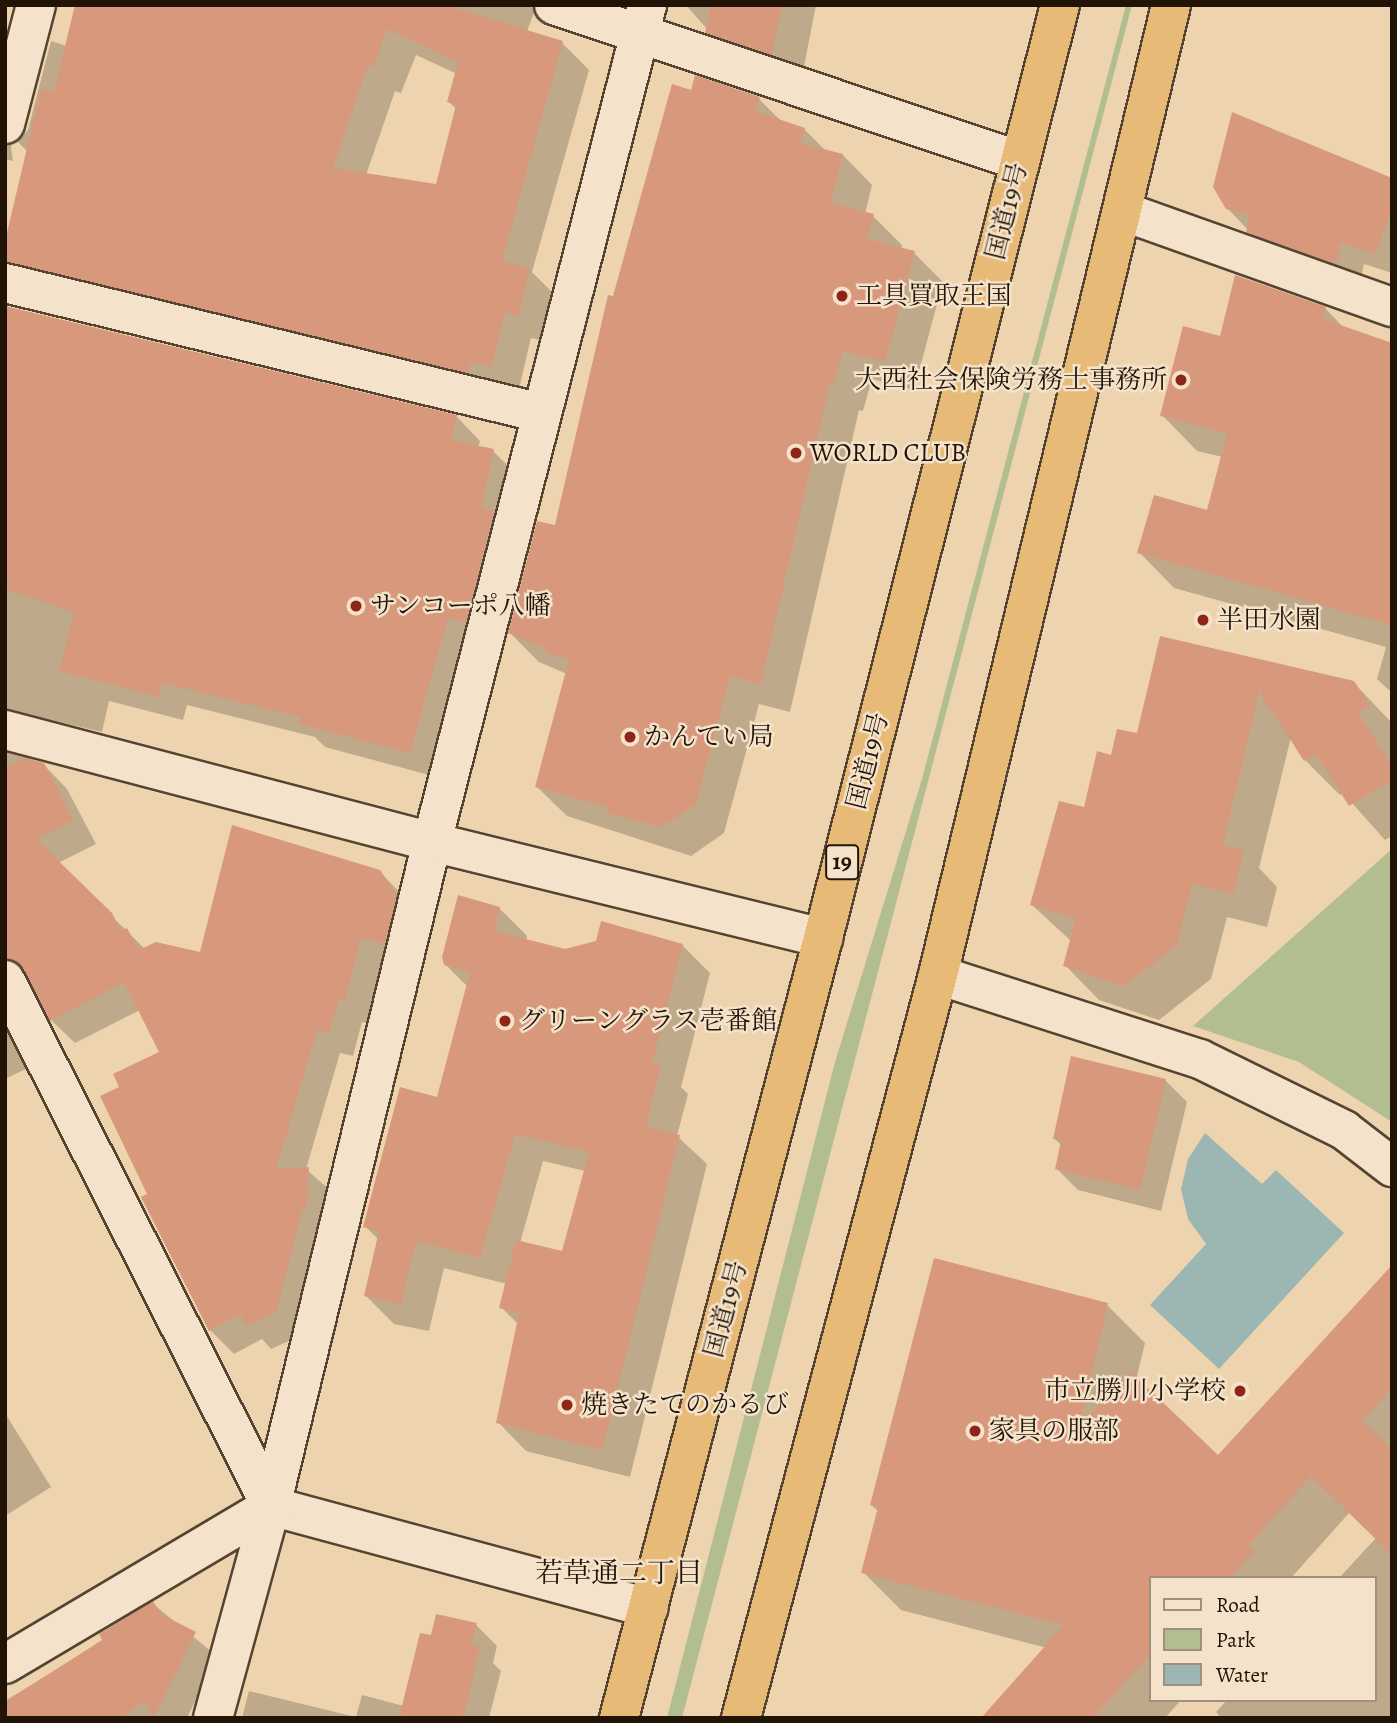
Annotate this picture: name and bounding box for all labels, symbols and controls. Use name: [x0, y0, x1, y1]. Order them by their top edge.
street label: 国道19号: [980, 159, 1034, 263]
place label: 工具買取王国: [856, 280, 1012, 312]
marker: 工具買取王国: [834, 288, 850, 304]
place label: 大西社会保険労務士事務所: [855, 364, 1167, 396]
marker: 大西社会保険労務士事務所: [1173, 372, 1189, 388]
place label: WORLD CLUB: [810, 437, 966, 469]
marker: WORLD CLUB: [788, 445, 804, 461]
place label: サンコーポ八幡: [370, 590, 552, 622]
marker: サンコーポ八幡: [348, 598, 364, 614]
place label: 半田水園: [1217, 604, 1321, 636]
marker: 半田水園: [1195, 612, 1211, 628]
street label: 国道19号: [841, 709, 895, 813]
place label: かんてい局: [644, 721, 774, 753]
marker: かんてい局: [622, 729, 638, 745]
road number: 19: [824, 842, 860, 882]
place label: グリーングラス壱番館: [519, 1005, 779, 1037]
marker: グリーングラス壱番館: [497, 1013, 513, 1029]
street label: 国道19号: [698, 1257, 754, 1361]
place label: 市立勝川小学校: [1044, 1375, 1226, 1407]
marker: 市立勝川小学校: [1232, 1383, 1248, 1399]
place label: 焼きたてのかるび: [581, 1389, 789, 1421]
marker: 焼きたてのかるび: [559, 1397, 575, 1413]
place label: 家具の服部: [989, 1415, 1119, 1447]
marker: 家具の服部: [967, 1423, 983, 1439]
district label: 若草通二丁目: [535, 1556, 703, 1590]
legend: [1148, 1576, 1376, 1702]
text: Road: [1216, 1591, 1260, 1619]
text: Park: [1216, 1626, 1255, 1654]
text: Water: [1216, 1661, 1268, 1689]

